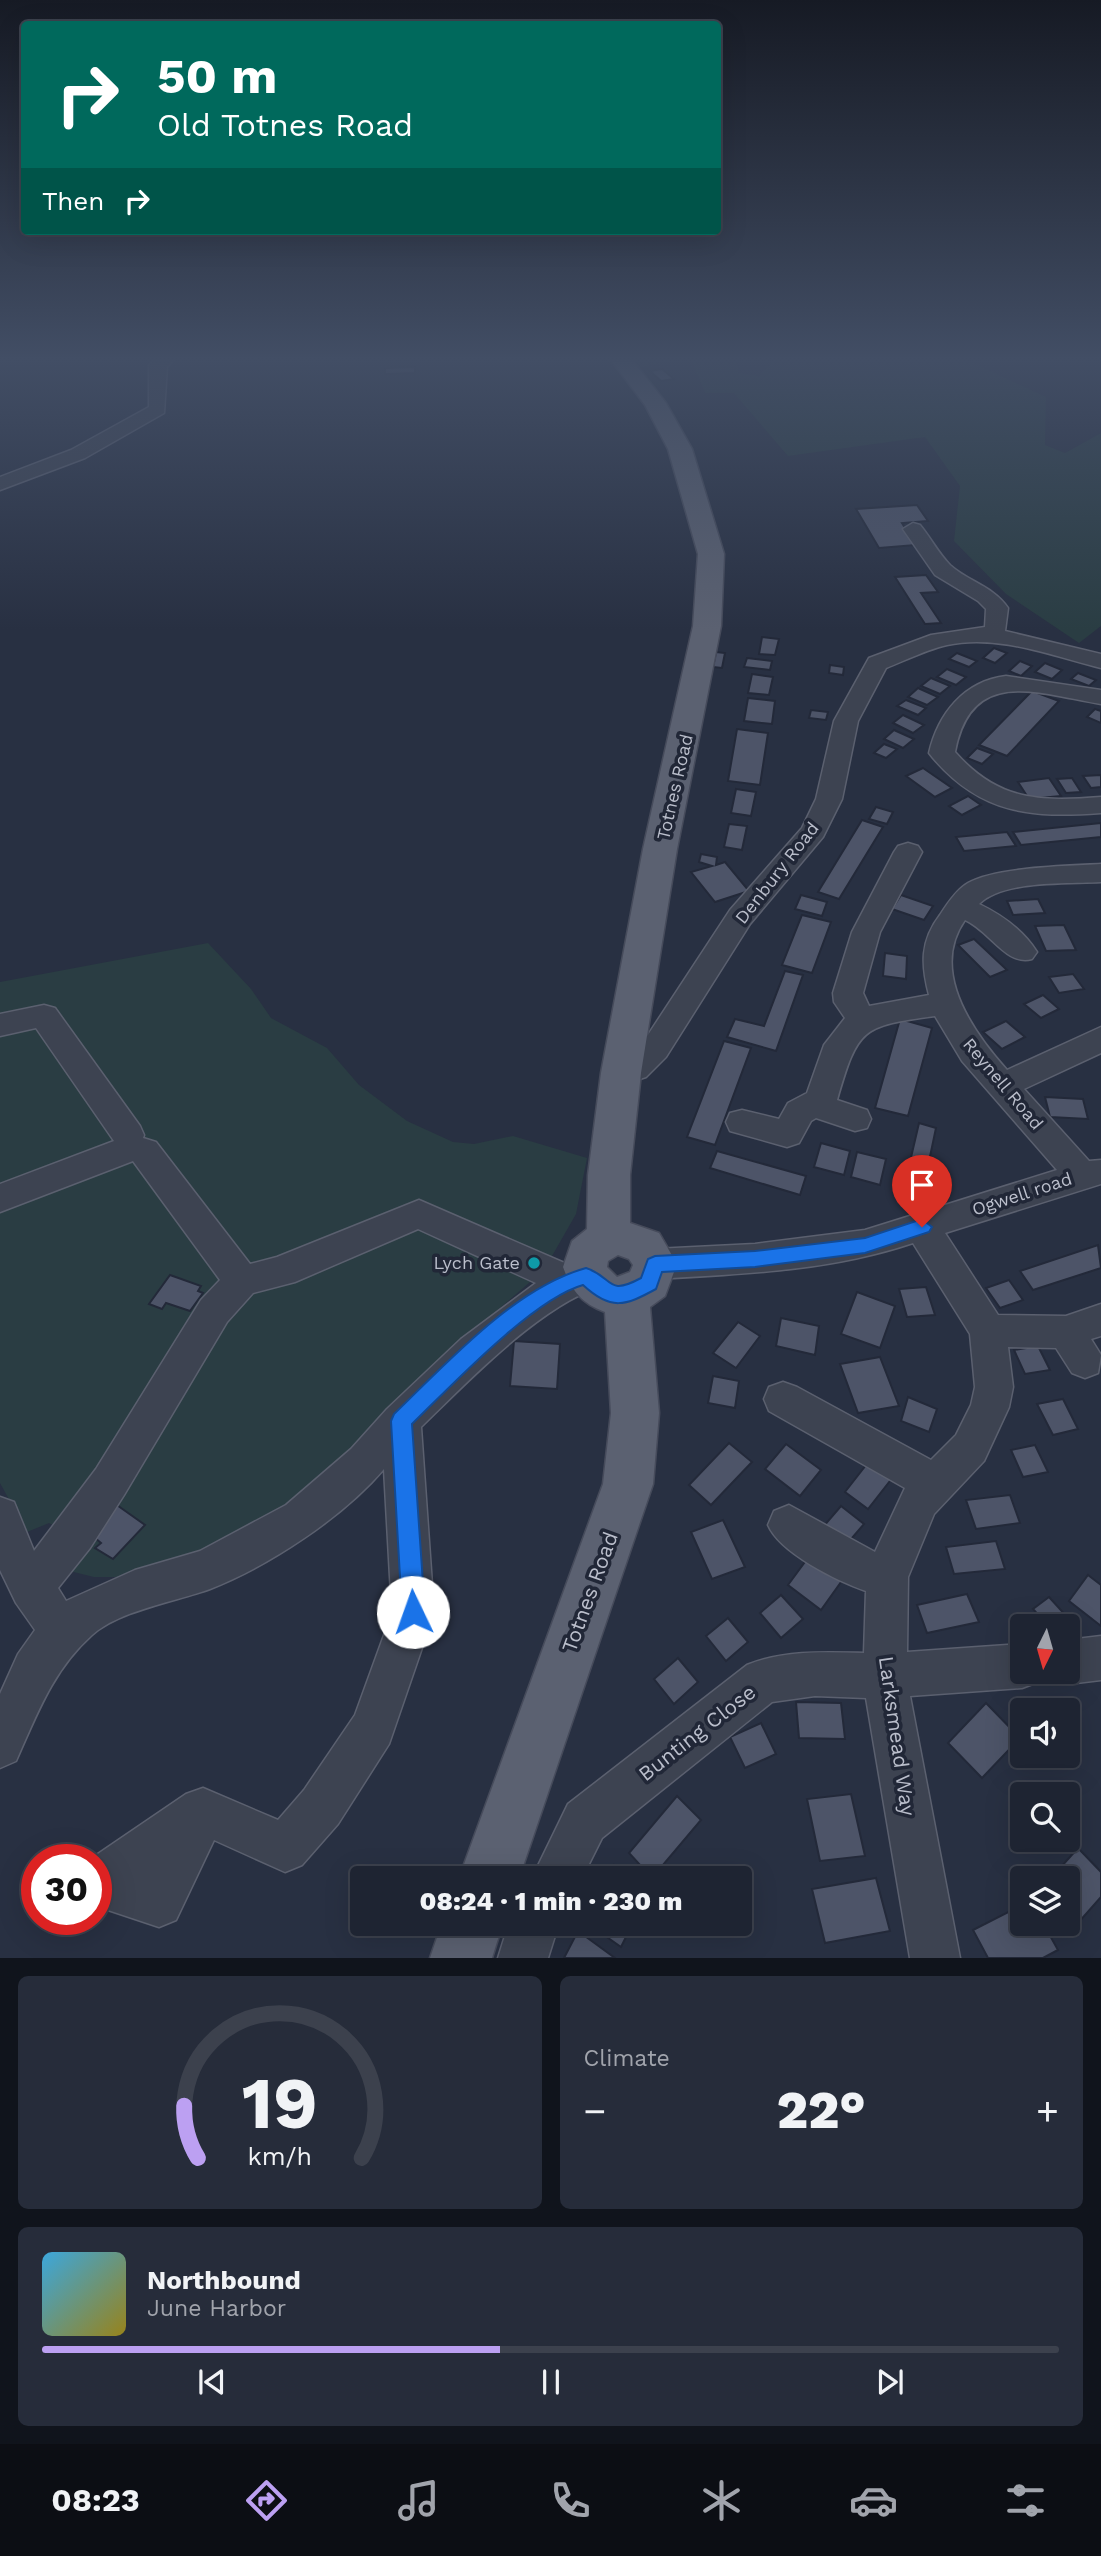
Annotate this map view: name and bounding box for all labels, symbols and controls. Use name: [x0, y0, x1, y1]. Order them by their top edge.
text: 50 m: [157, 47, 277, 105]
icon: right: [42, 49, 133, 140]
text: Old Totnes Road: [157, 106, 413, 144]
icon: right: [118, 182, 156, 220]
text: Then: [42, 186, 104, 216]
street label: Totnes Road: [652, 732, 697, 842]
street label: Denbury Road: [730, 818, 823, 928]
street label: Reynell Road: [959, 1034, 1048, 1134]
pin: [892, 1155, 952, 1227]
icon: arrive: [903, 1166, 941, 1204]
street label: Ogwell road: [969, 1167, 1074, 1220]
place label: Lych Gate: [433, 1252, 520, 1273]
marker: Lych Gate: [526, 1255, 542, 1271]
street label: Totnes Road: [556, 1528, 623, 1655]
position arrow: [376, 1575, 450, 1649]
north arrow: [1010, 1614, 1080, 1684]
map controls: [1010, 1614, 1080, 1936]
street label: Larksmead Way: [874, 1654, 921, 1818]
street label: Bunting Close: [633, 1679, 760, 1786]
button: sound: [1010, 1698, 1080, 1768]
button: search: [1010, 1782, 1080, 1852]
speed limit sign: 30: [21, 1844, 112, 1935]
button: layers: [1010, 1866, 1080, 1936]
text: 08:24 · 1 min · 230 m: [420, 1886, 682, 1916]
text: Climate: [584, 2045, 670, 2072]
text: 19: [242, 2061, 318, 2147]
text: 22°: [777, 2080, 866, 2141]
text: −: [584, 2089, 606, 2133]
text: +: [1036, 2089, 1059, 2133]
text: km/h: [248, 2142, 312, 2171]
text: Northbound: [147, 2265, 301, 2295]
text: June Harbor: [147, 2295, 286, 2322]
icon: previous: [193, 2363, 231, 2401]
icon: pause: [532, 2363, 570, 2401]
icon: next: [871, 2363, 909, 2401]
icon: directions: [242, 2476, 291, 2525]
icon: music: [394, 2476, 443, 2525]
icon: phone: [546, 2476, 595, 2525]
icon: climate: [697, 2476, 746, 2525]
icon: car: [849, 2476, 898, 2525]
icon: filters: [1001, 2476, 1050, 2525]
text: 08:23: [51, 2481, 140, 2519]

